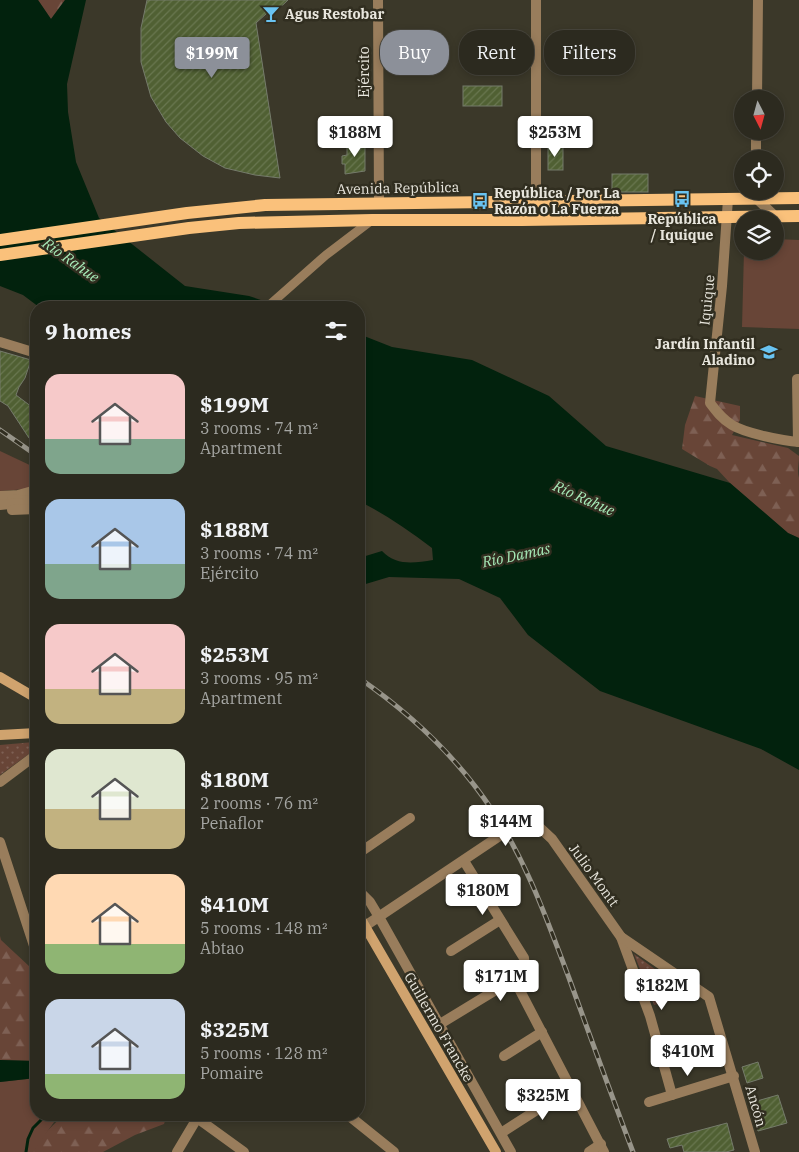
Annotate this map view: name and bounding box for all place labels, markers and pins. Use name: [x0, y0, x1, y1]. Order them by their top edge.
bar icon: Agus Restobar: [261, 4, 281, 24]
place label: Agus Restobar: [285, 5, 384, 23]
pin: $199M: [177, 36, 247, 79]
pin: $188M: [320, 116, 390, 158]
pin: $253M: [520, 116, 590, 158]
place label: República / Por La Razón o La Fuerza: [494, 184, 620, 218]
bus stop icon: República / Iquique: [672, 189, 692, 209]
bus stop icon: República / Por La Razón o La Fuerza: [470, 191, 490, 211]
place label: República / Iquique: [647, 210, 717, 244]
place label: Jardín Infantil Aladino: [655, 335, 755, 369]
school or university icon: Jardín Infantil Aladino: [759, 342, 779, 362]
pin: $144M: [471, 804, 541, 847]
pin: $180M: [448, 874, 518, 916]
pin: $171M: [466, 960, 536, 1002]
pin: $182M: [627, 968, 697, 1011]
pin: $410M: [653, 1034, 723, 1077]
pin: $325M: [508, 1078, 578, 1121]

